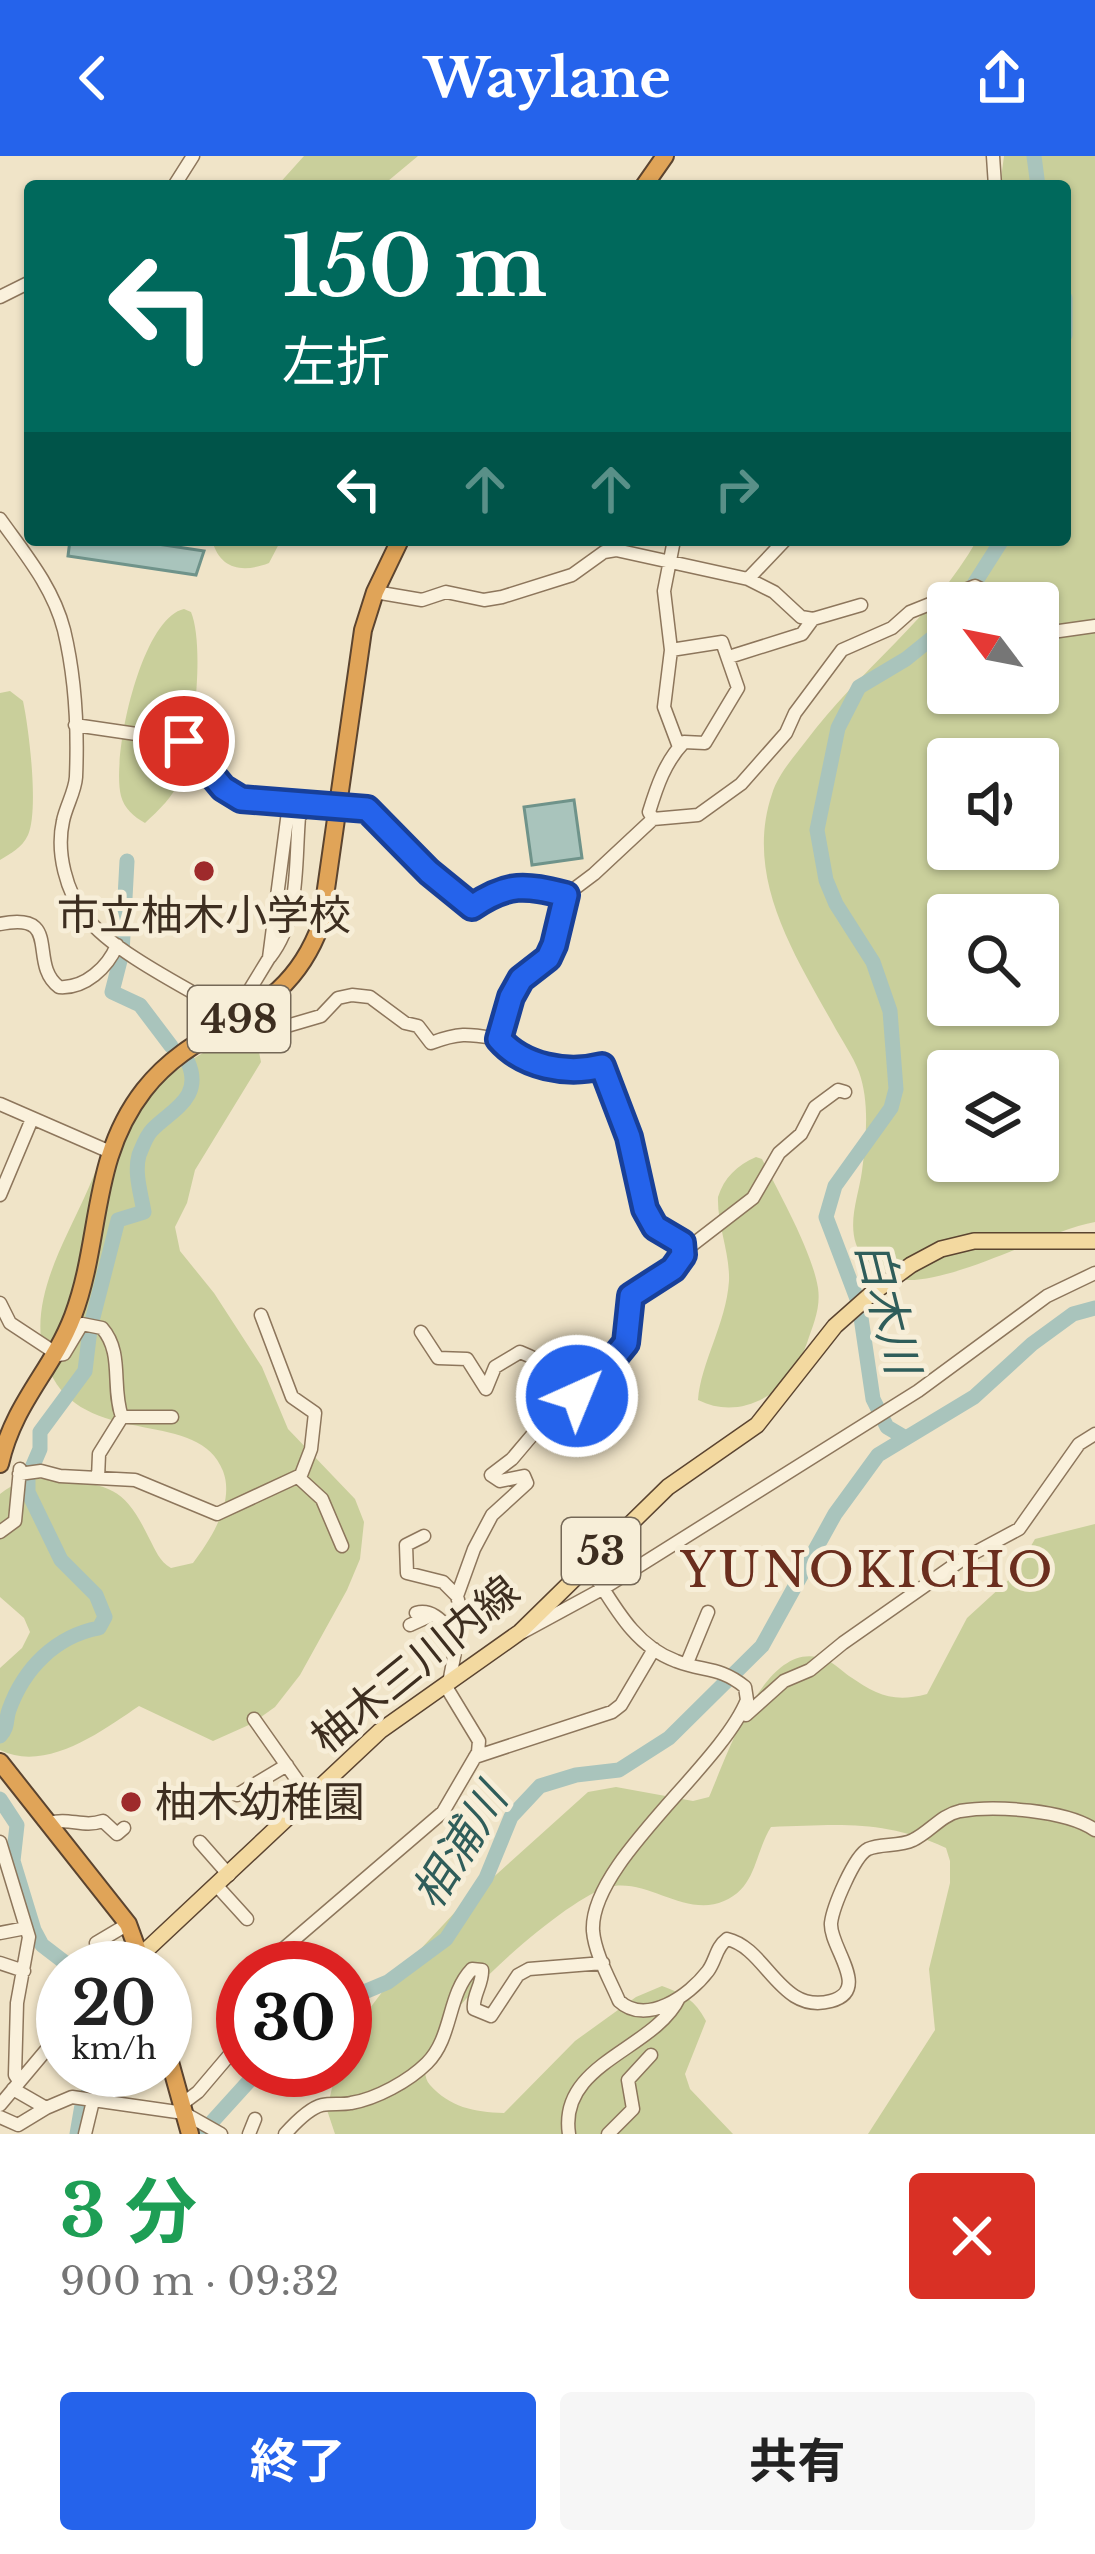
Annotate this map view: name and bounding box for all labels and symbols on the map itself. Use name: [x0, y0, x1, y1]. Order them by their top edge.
north arrow: [927, 582, 1059, 714]
pin: [133, 690, 235, 792]
marker: 市立柚木小学校: [191, 858, 217, 884]
place label: 市立柚木小学校: [57, 889, 351, 941]
road number: 498: [188, 986, 290, 1052]
water label: 白木川: [845, 1235, 932, 1383]
position arrow: [514, 1333, 640, 1459]
road number: 53: [562, 1518, 640, 1584]
district label: YUNOKICHO: [679, 1540, 1056, 1600]
street label: 柚木三川内線: [301, 1564, 529, 1764]
water label: 相浦川: [399, 1771, 521, 1918]
place label: 柚木幼稚園: [155, 1776, 365, 1828]
marker: 柚木幼稚園: [118, 1789, 144, 1815]
speed limit sign: 30: [216, 1941, 372, 2097]

